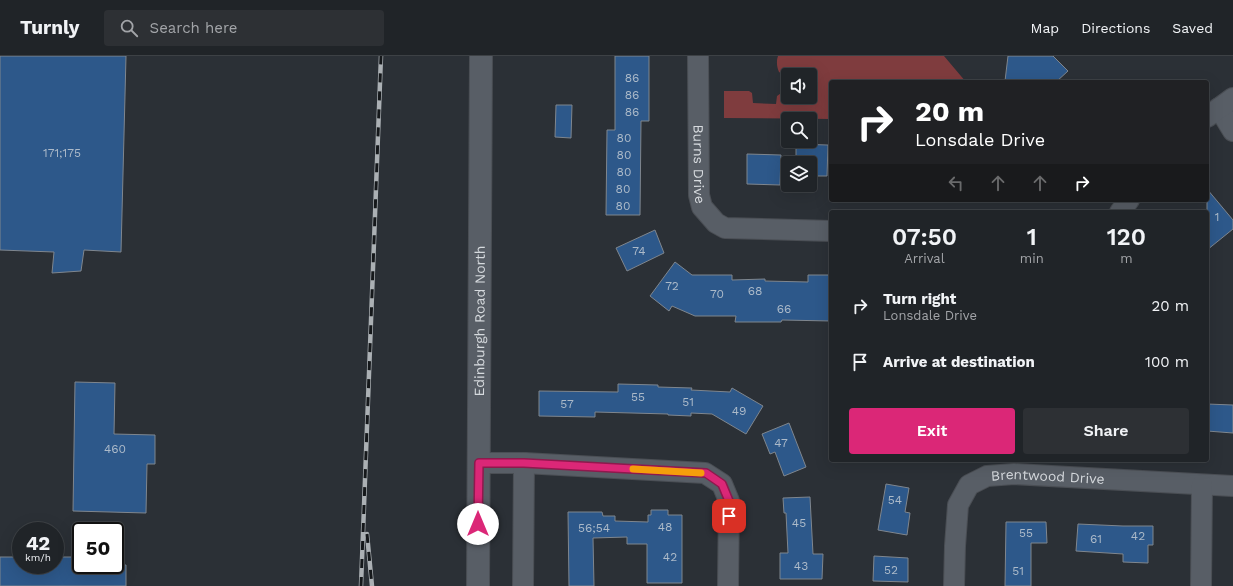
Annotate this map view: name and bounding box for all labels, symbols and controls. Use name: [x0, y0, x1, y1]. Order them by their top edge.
search box: [104, 10, 384, 46]
text: Turnly: [20, 16, 80, 39]
icon: search: [118, 17, 140, 39]
text: Search here: [150, 19, 237, 37]
text: Map: [1031, 20, 1059, 36]
text: Directions: [1081, 20, 1150, 36]
text: Saved: [1172, 20, 1213, 36]
map controls: [781, 68, 817, 192]
button: sound: [781, 68, 817, 104]
house number: 86: [625, 71, 639, 85]
house number: 86: [625, 88, 639, 102]
text: 20 m: [915, 95, 984, 128]
icon: right: [849, 96, 901, 148]
house number: 86: [625, 105, 639, 119]
button: search: [781, 112, 817, 148]
street label: Burns Drive: [690, 124, 709, 205]
text: Lonsdale Drive: [915, 129, 1045, 150]
house number: 80: [617, 131, 631, 145]
house number: 171;175: [43, 146, 81, 160]
house number: 80: [617, 148, 631, 162]
button: layers: [781, 156, 817, 192]
house number: 80: [617, 165, 631, 179]
icon: left: [945, 172, 967, 194]
icon: ahead: [987, 172, 1009, 194]
icon: ahead: [1029, 172, 1051, 194]
icon: right: [1071, 172, 1093, 194]
house number: 80: [616, 182, 630, 196]
house number: 80: [616, 199, 630, 213]
house number: 1: [1215, 210, 1219, 224]
text: 07:50: [892, 223, 957, 251]
text: 1: [1027, 223, 1037, 251]
text: 120: [1107, 223, 1146, 251]
house number: 74: [632, 244, 646, 258]
street label: Edinburgh Road North: [471, 245, 488, 397]
text: Arrival: [904, 251, 945, 266]
text: min: [1020, 251, 1044, 266]
text: m: [1120, 251, 1133, 266]
house number: 72: [665, 279, 679, 293]
house number: 68: [748, 284, 762, 298]
house number: 70: [710, 287, 724, 301]
text: Turn right: [883, 290, 956, 308]
icon: right: [849, 295, 871, 317]
text: 20 m: [1152, 297, 1189, 315]
house number: 66: [777, 302, 791, 316]
text: Lonsdale Drive: [883, 308, 977, 323]
icon: arrive: [849, 351, 871, 373]
text: Arrive at destination: [883, 353, 1035, 371]
text: 100 m: [1145, 353, 1189, 371]
house number: 55: [631, 390, 645, 404]
house number: 51: [682, 395, 694, 409]
house number: 57: [560, 397, 574, 411]
house number: 49: [732, 404, 746, 418]
button: Exit: [849, 408, 1015, 454]
button: Share: [1023, 408, 1189, 454]
house number: 47: [774, 436, 788, 450]
house number: 460: [104, 442, 126, 456]
street label: Brentwood Drive: [990, 466, 1105, 487]
house number: 54: [888, 493, 902, 507]
pin: [712, 499, 746, 533]
position arrow: [457, 503, 499, 545]
icon: arrive: [718, 505, 740, 527]
house number: 45: [792, 516, 806, 530]
house number: 48: [658, 520, 672, 534]
house number: 56;54: [578, 521, 610, 535]
speed limit sign: 50: [72, 522, 124, 574]
house number: 55: [1019, 526, 1033, 540]
house number: 42: [1131, 529, 1145, 543]
text: 42: [26, 531, 50, 555]
house number: 61: [1090, 532, 1102, 546]
house number: 42: [663, 550, 677, 564]
text: km/h: [25, 552, 51, 563]
house number: 43: [794, 559, 808, 573]
house number: 52: [884, 563, 898, 577]
house number: 51: [1012, 564, 1024, 578]

